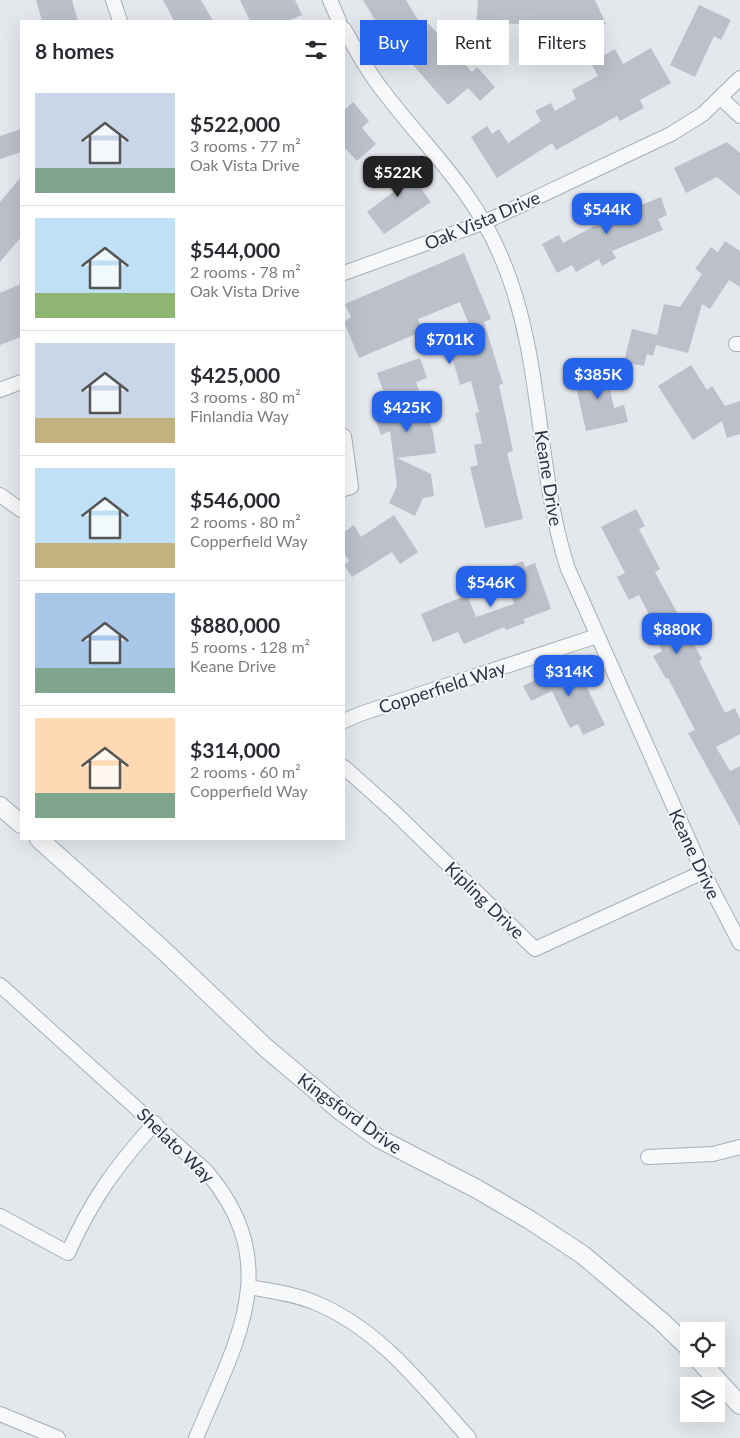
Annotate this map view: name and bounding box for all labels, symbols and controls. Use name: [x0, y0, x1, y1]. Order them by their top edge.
chip: Buy: [360, 20, 427, 65]
chip: Rent: [437, 20, 509, 65]
chip: Filters: [519, 20, 604, 65]
icon: filters: [302, 36, 330, 64]
text: 8 homes: [35, 38, 114, 63]
text: $522,000: [190, 111, 280, 136]
icon: home: [75, 113, 135, 173]
text: 3 rooms · 77 m²: [190, 136, 301, 155]
text: Oak Vista Drive: [190, 155, 300, 174]
pin: $522K: [363, 156, 433, 198]
text: $522K: [374, 162, 422, 181]
street label: Oak Vista Drive: [421, 186, 543, 254]
pin: $544K: [572, 192, 642, 235]
text: $544K: [583, 199, 631, 218]
text: $544,000: [190, 237, 280, 262]
icon: home: [75, 238, 135, 298]
text: 2 rooms · 78 m²: [190, 262, 301, 281]
text: Oak Vista Drive: [190, 281, 300, 300]
pin: $701K: [415, 322, 485, 365]
text: $701K: [426, 329, 474, 348]
pin: $385K: [563, 358, 633, 400]
text: $425,000: [190, 362, 280, 387]
icon: home: [75, 363, 135, 423]
text: $385K: [574, 364, 622, 383]
text: 3 rooms · 80 m²: [190, 387, 301, 406]
pin: $425K: [372, 390, 442, 433]
text: $425K: [383, 397, 431, 416]
text: Finlandia Way: [190, 406, 289, 425]
street label: Keane Drive: [531, 428, 567, 528]
text: $546,000: [190, 487, 280, 512]
icon: home: [75, 488, 135, 548]
text: 2 rooms · 80 m²: [190, 512, 301, 531]
text: Copperfield Way: [190, 531, 308, 550]
pin: $546K: [456, 566, 526, 608]
text: $546K: [467, 572, 515, 591]
text: $880,000: [190, 612, 280, 637]
pin: $880K: [642, 612, 712, 655]
icon: home: [75, 613, 135, 673]
text: $880K: [653, 619, 701, 638]
text: 5 rooms · 128 m²: [190, 637, 310, 656]
pin: $314K: [534, 654, 604, 697]
text: Keane Drive: [190, 656, 276, 675]
street label: Copperfield Way: [376, 656, 509, 718]
text: $314K: [545, 661, 593, 680]
text: $314,000: [190, 737, 280, 762]
icon: home: [75, 738, 135, 798]
text: 2 rooms · 60 m²: [190, 762, 301, 781]
text: Copperfield Way: [190, 781, 308, 800]
street label: Keane Drive: [665, 806, 725, 902]
street label: Kipling Drive: [441, 857, 529, 943]
street label: Kingsford Drive: [294, 1068, 406, 1158]
street label: Shelato Way: [133, 1103, 220, 1188]
map controls: [680, 1322, 725, 1422]
button: locate: [680, 1322, 725, 1367]
button: layers: [680, 1377, 725, 1422]

